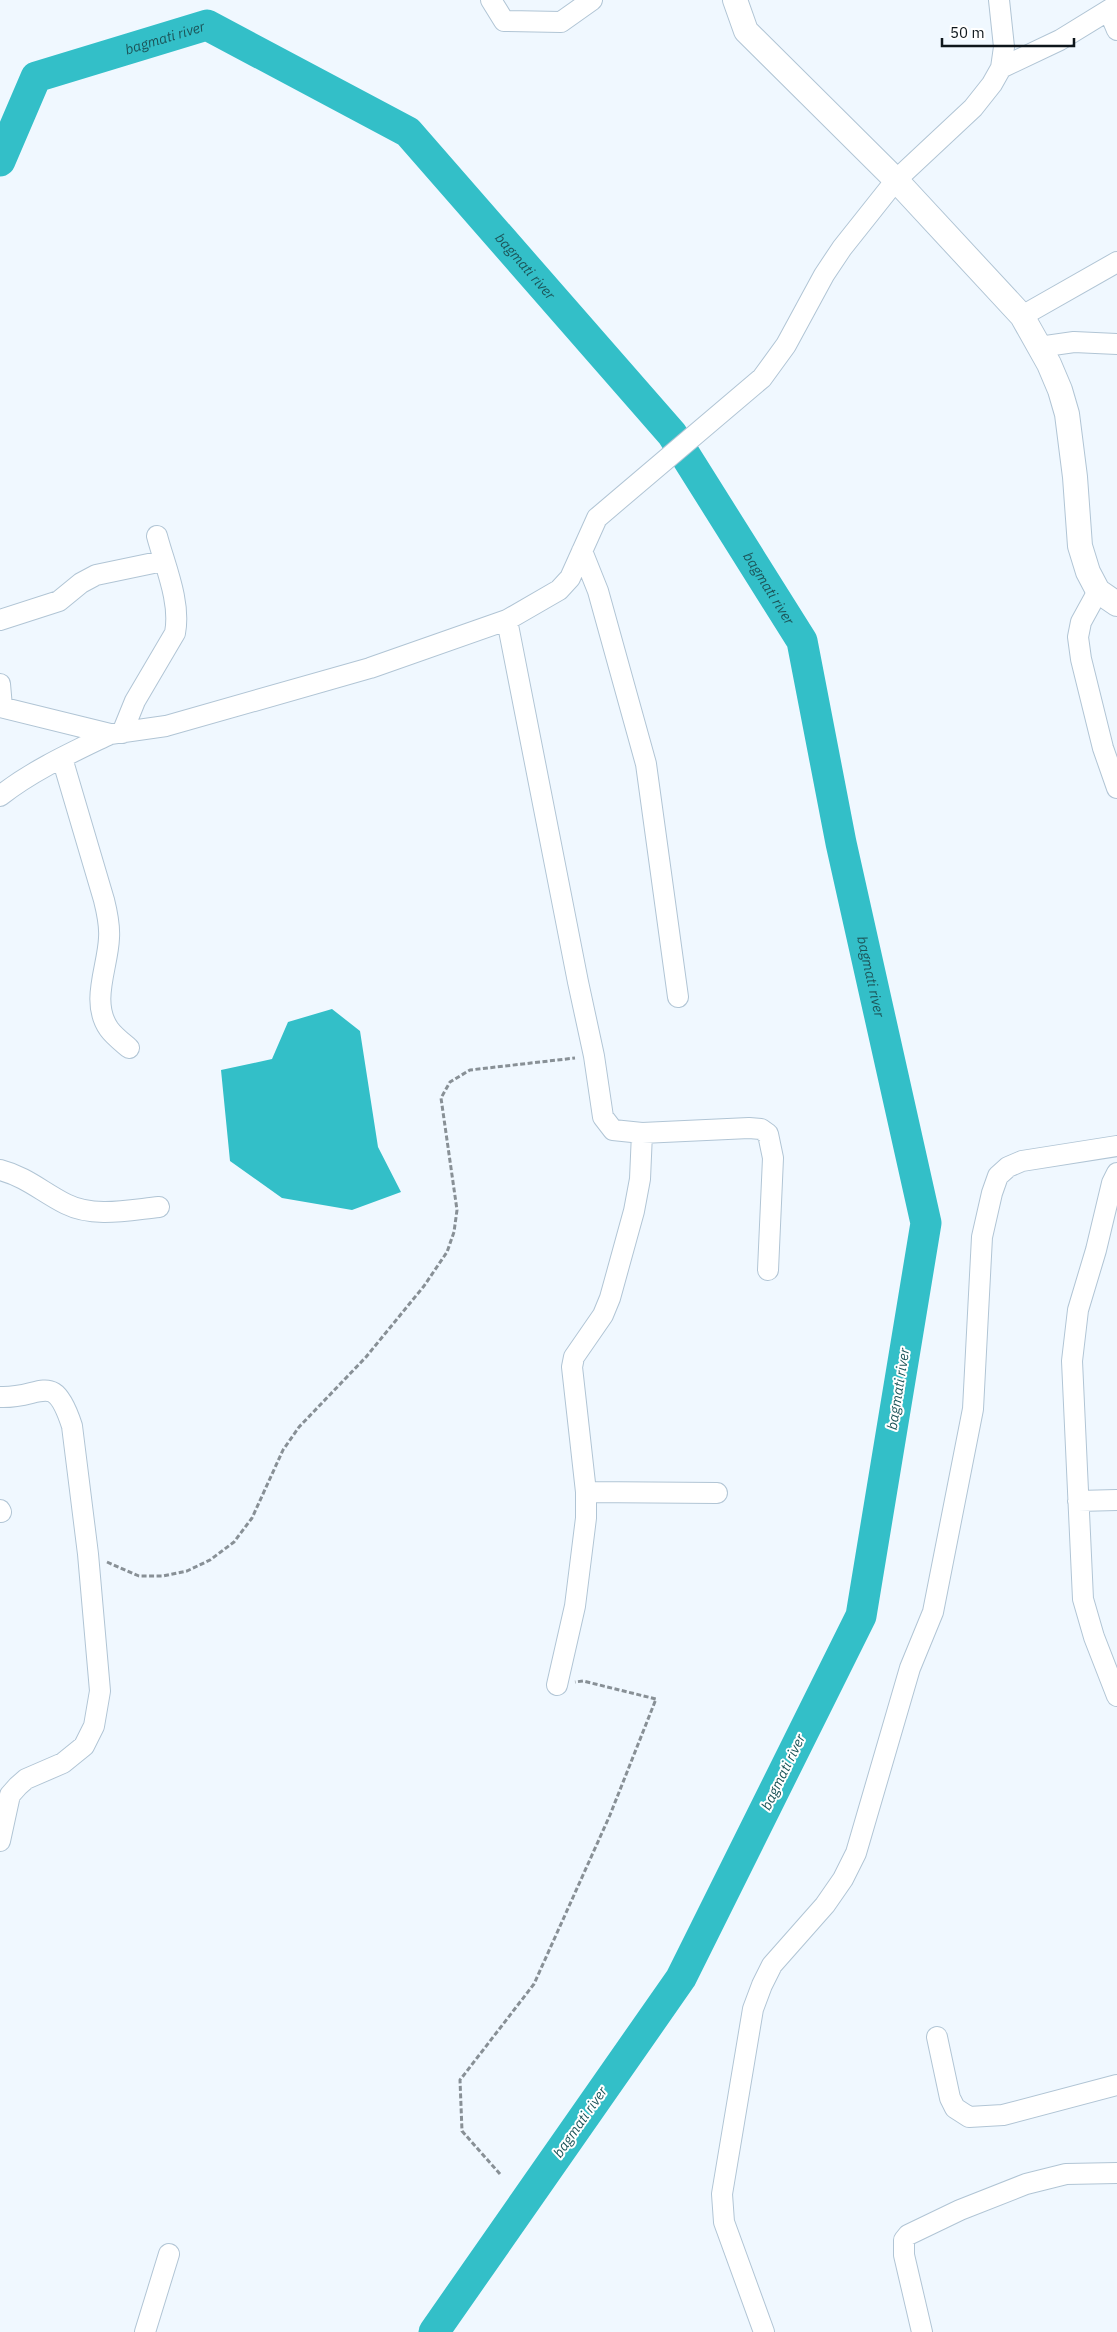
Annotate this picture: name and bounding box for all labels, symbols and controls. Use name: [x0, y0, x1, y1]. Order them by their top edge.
scale bar: [942, 15, 1074, 47]
water label: bagmati river: [123, 17, 208, 58]
text: 50 m: [950, 23, 985, 42]
water label: bagmati river: [491, 229, 560, 304]
water label: bagmati river: [739, 548, 799, 629]
water label: bagmati river: [853, 934, 889, 1020]
water label: bagmati river: [883, 1346, 913, 1431]
water label: bagmati river: [757, 1730, 810, 1813]
water label: bagmati river: [549, 2082, 612, 2161]

